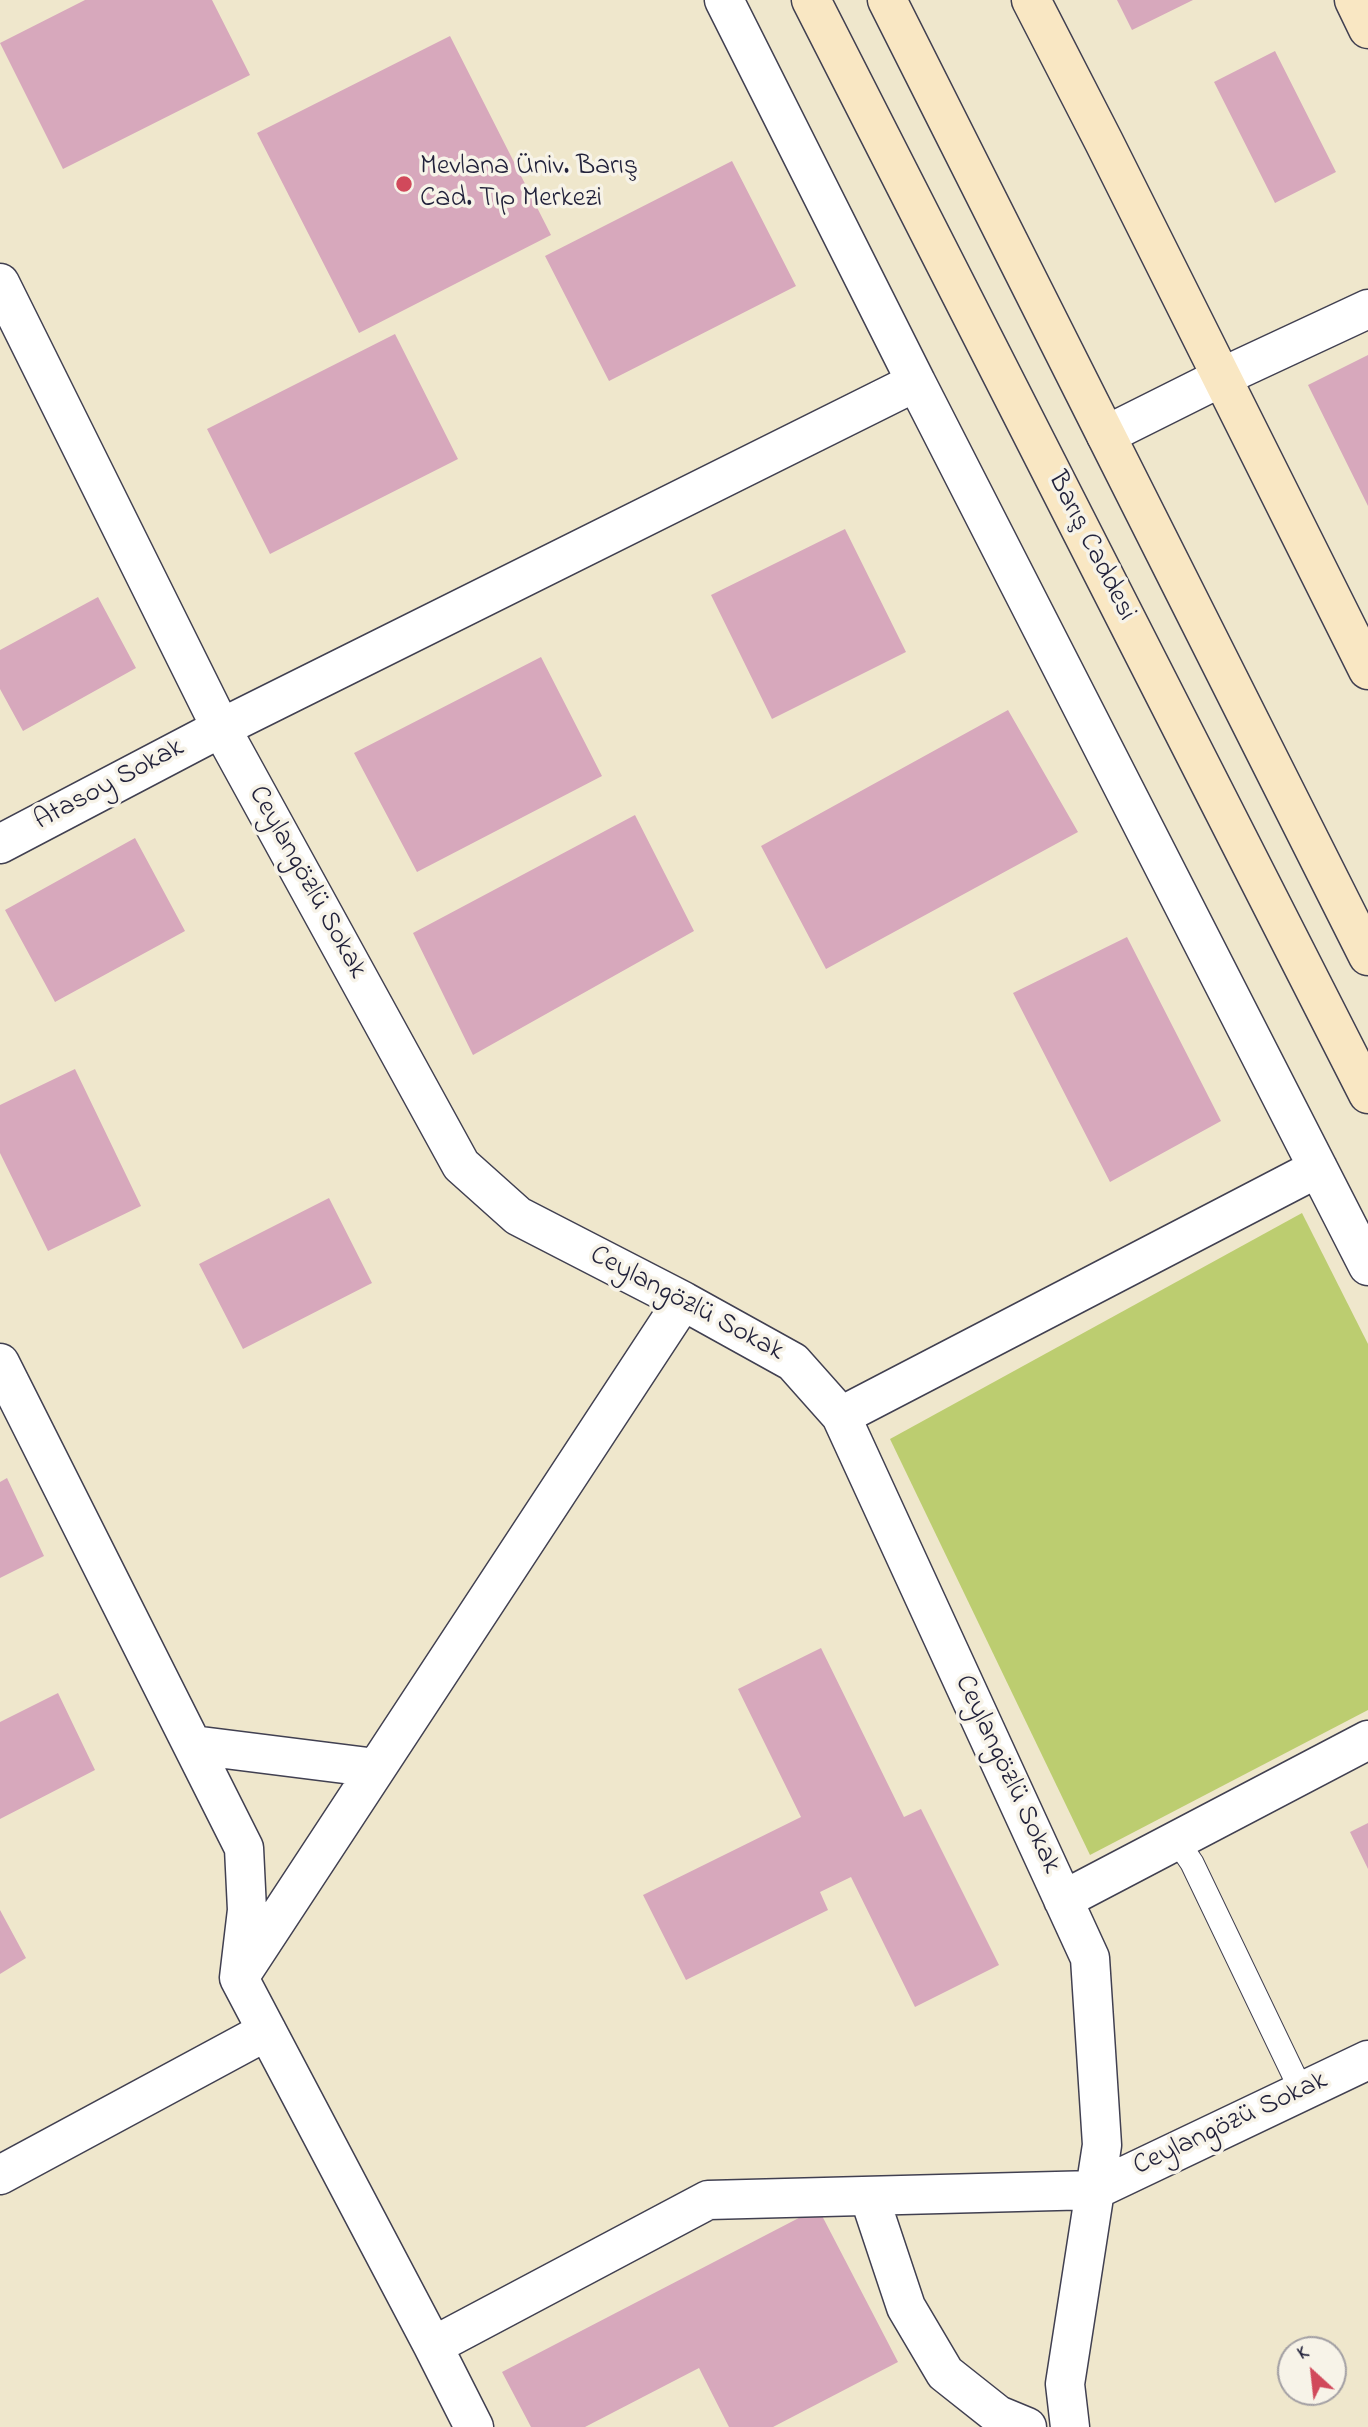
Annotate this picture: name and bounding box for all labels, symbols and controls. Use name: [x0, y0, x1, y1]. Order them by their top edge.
place label: Mevlana Üniv. Barış Cad. Tıp Merkezi: [420, 151, 638, 217]
marker: Mevlana Üniv. Barış Cad. Tıp Merkezi: [394, 174, 414, 194]
street label: Barış Caddesi: [1038, 467, 1142, 627]
street label: Atasoy Sokak: [29, 733, 191, 839]
street label: Ceylangözlü Sokak: [239, 781, 373, 985]
street label: Ceylangözlü Sokak: [583, 1240, 789, 1370]
street label: Ceylangözlü Sokak: [945, 1670, 1067, 1880]
street label: Ceylangözü Sokak: [1129, 2065, 1333, 2185]
north arrow: [1277, 2336, 1347, 2406]
text: K: [1293, 2340, 1313, 2368]

